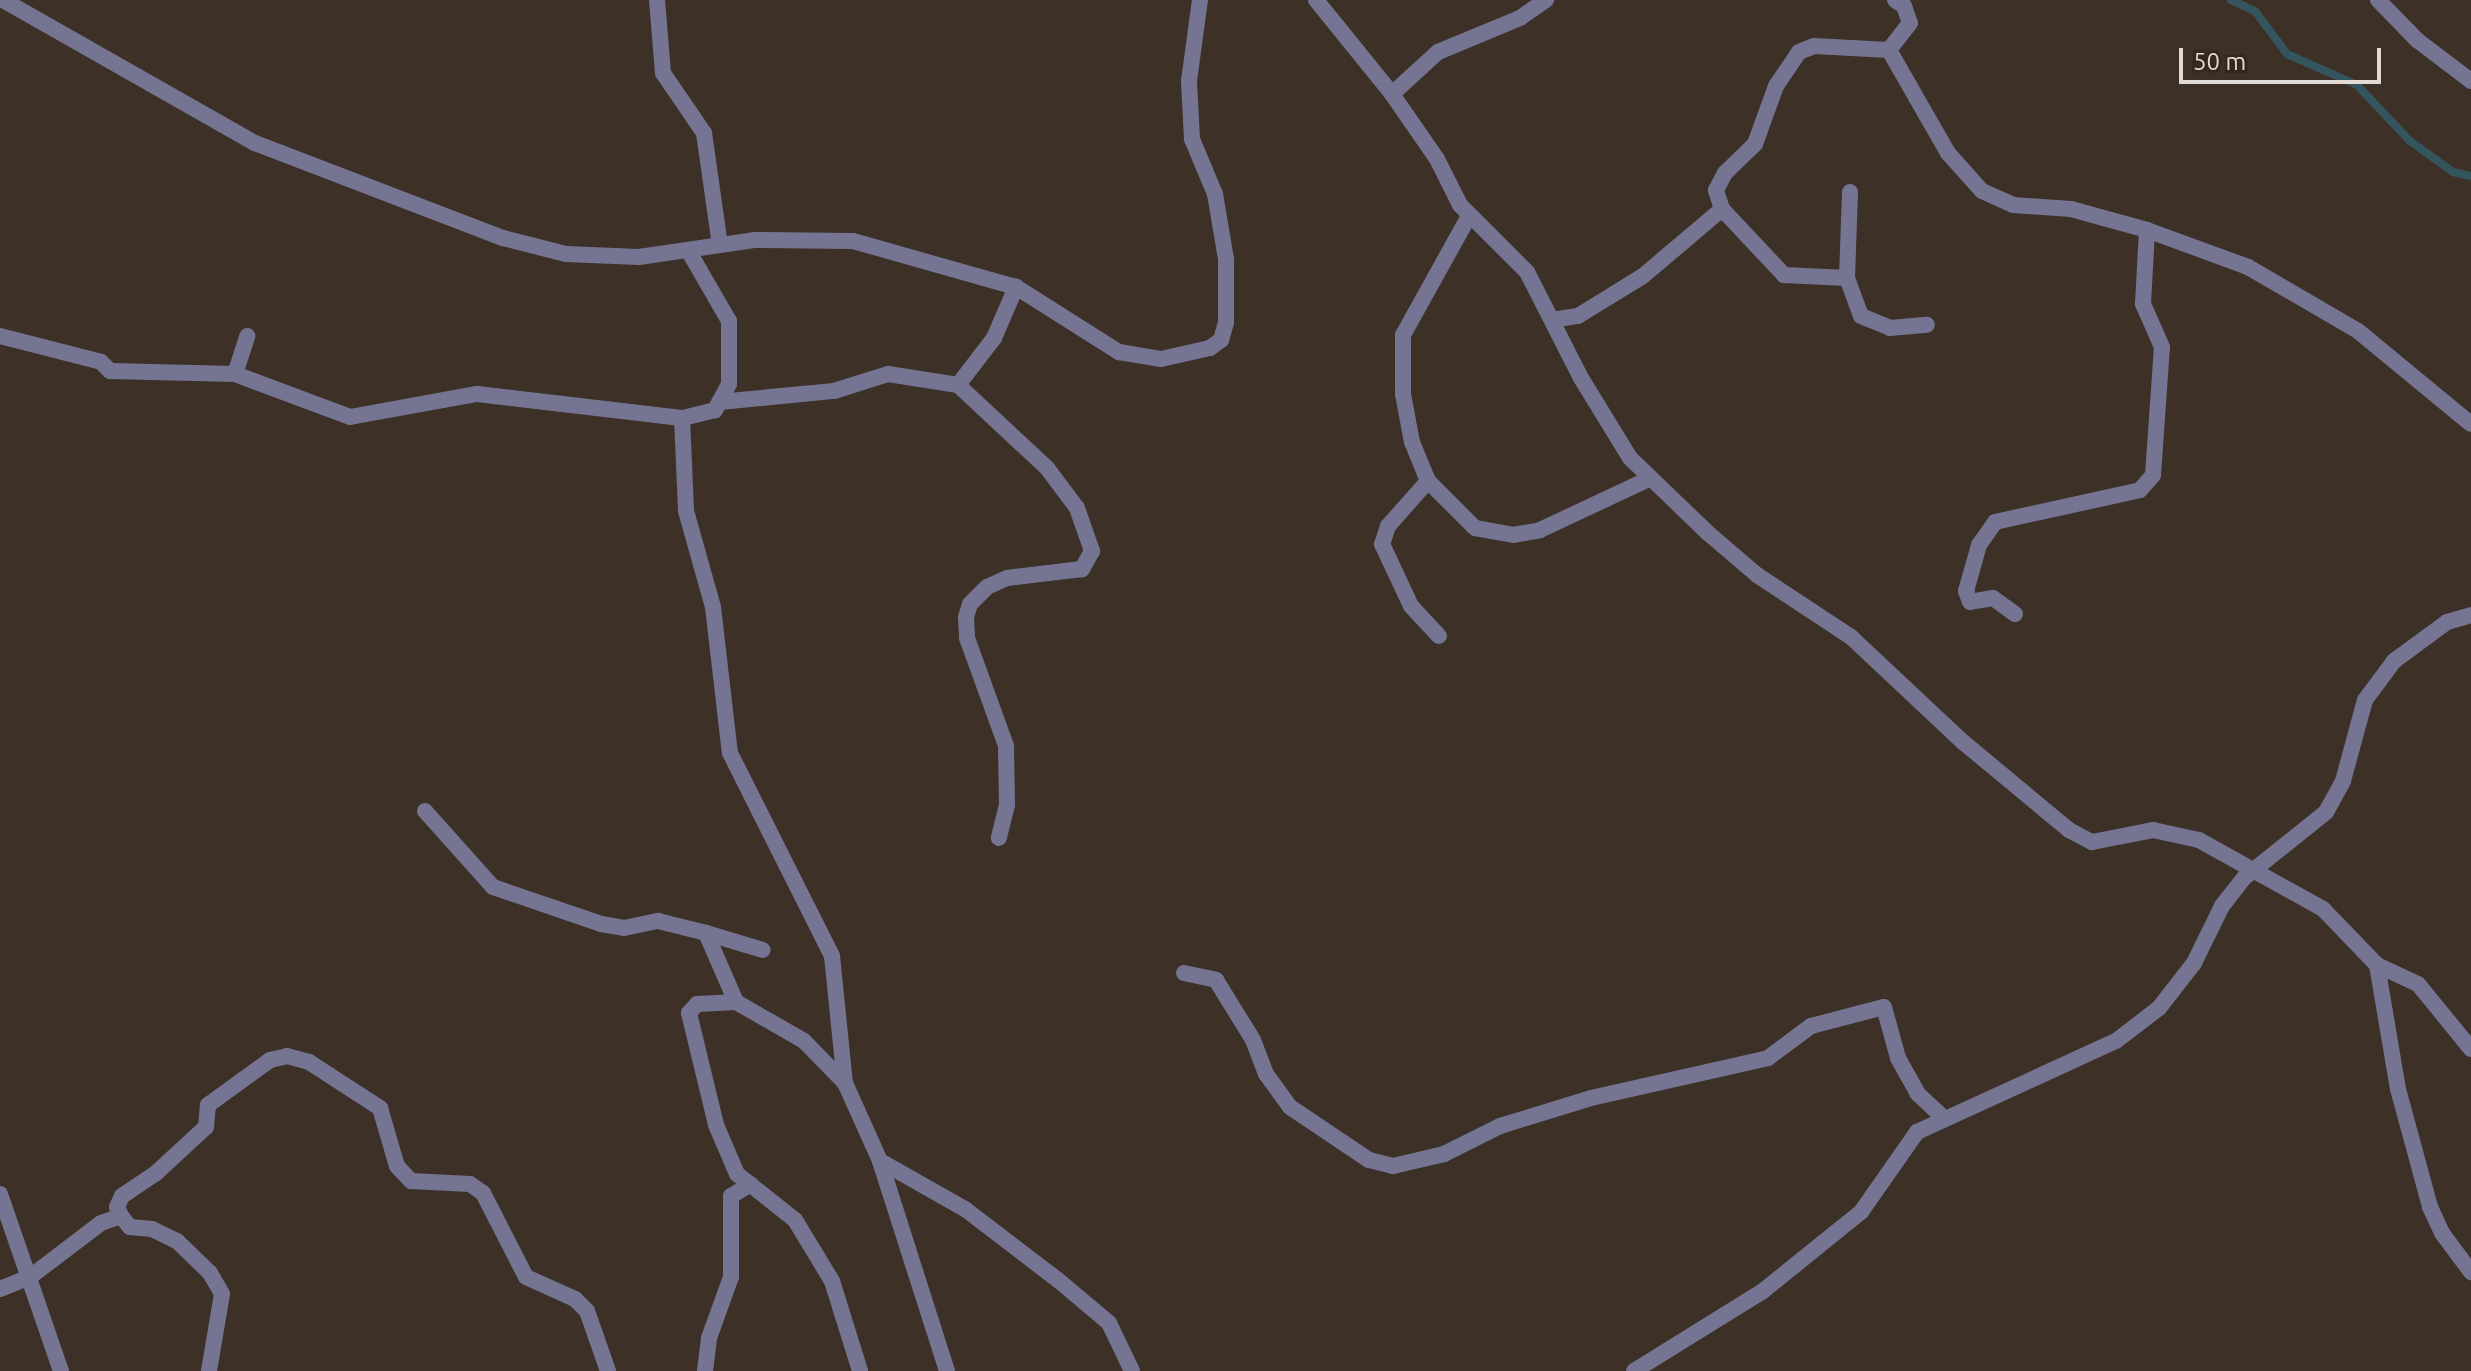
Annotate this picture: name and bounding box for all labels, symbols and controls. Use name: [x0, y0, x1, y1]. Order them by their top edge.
scale bar: [2183, 32, 2385, 82]
text: 50 m: [2193, 48, 2246, 75]

